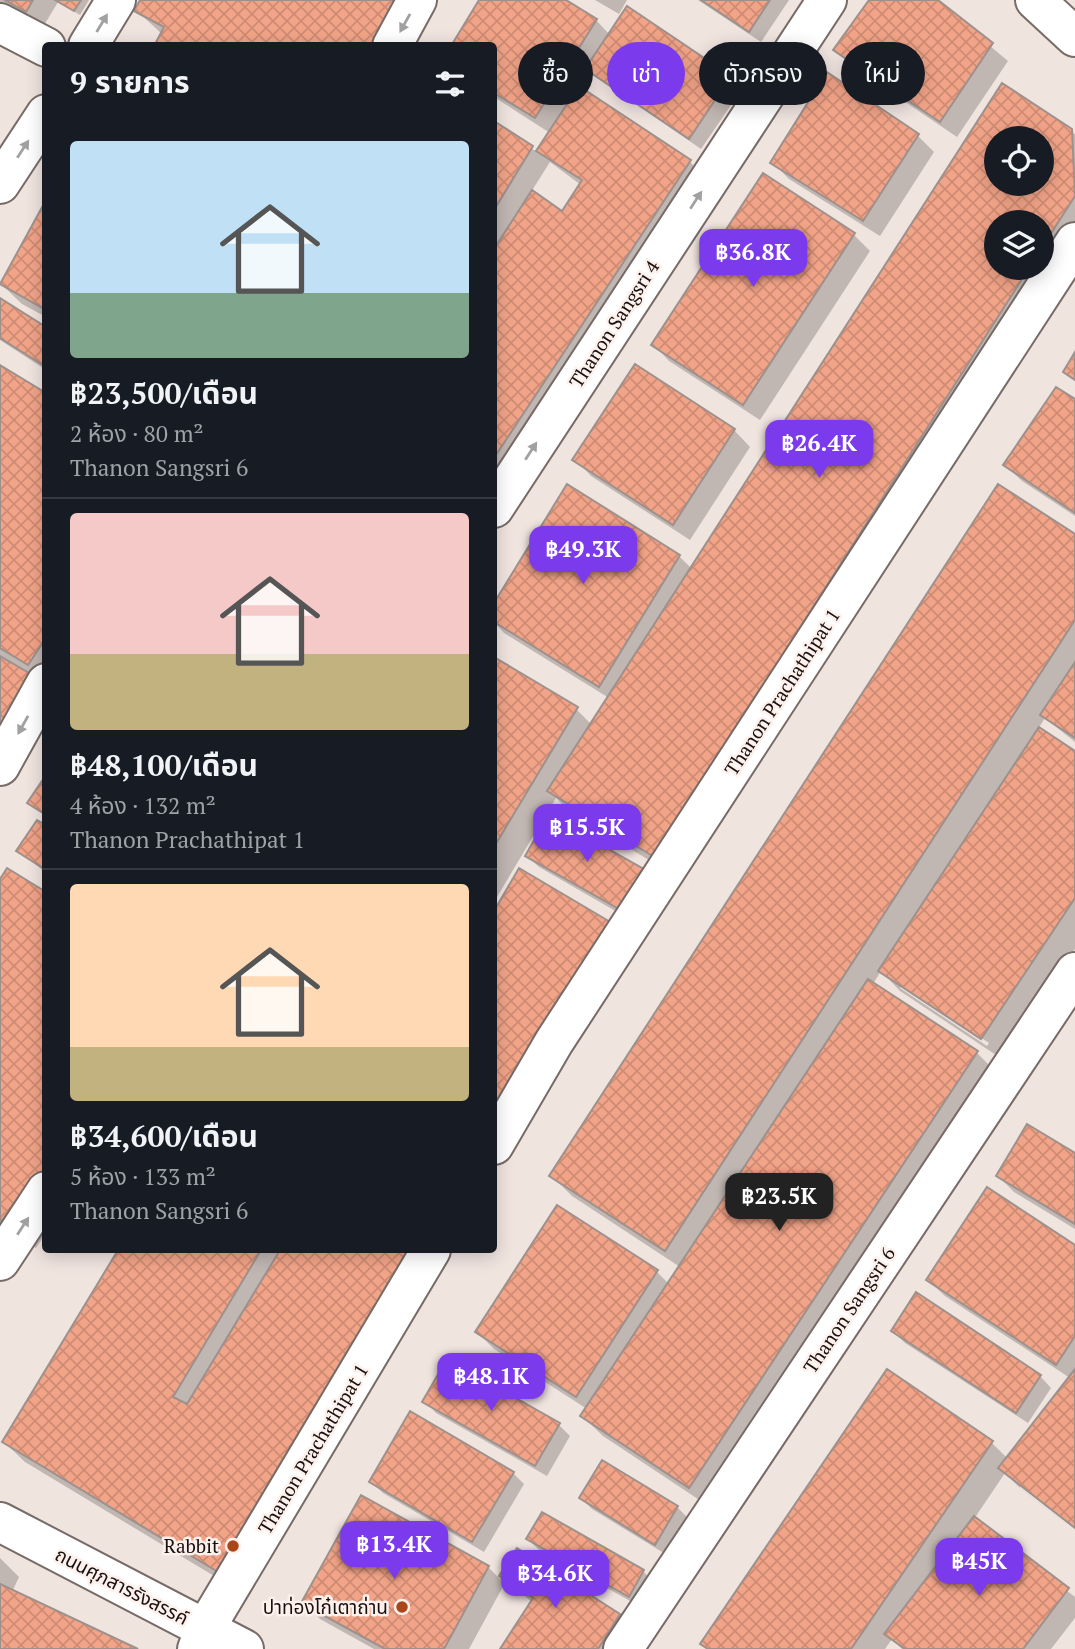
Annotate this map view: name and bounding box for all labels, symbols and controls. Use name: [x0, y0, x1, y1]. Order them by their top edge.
one-way arrow: [96, 13, 108, 32]
one-way arrow: [399, 13, 411, 33]
chip: ซื้อ: [518, 42, 593, 105]
chip: เช่า: [607, 42, 685, 105]
chip: ตัวกรอง: [699, 42, 827, 105]
chip: ใหม่: [841, 42, 925, 105]
text: 9 รายการ: [70, 62, 190, 102]
icon: filters: [431, 65, 469, 103]
map controls: [984, 126, 1054, 280]
button: locate: [984, 126, 1054, 196]
one-way arrow: [16, 139, 29, 159]
icon: home: [207, 186, 333, 312]
one-way arrow: [689, 190, 702, 209]
button: layers: [984, 210, 1054, 280]
pin: ฿36.8K: [696, 230, 810, 289]
text: ฿36.8K: [715, 236, 791, 267]
street label: Thanon Sangsri 4: [563, 254, 665, 392]
text: ฿23,500/เดือน: [70, 373, 258, 413]
text: 2 ห้อง · 80 m²: [70, 418, 203, 449]
pin: ฿26.4K: [762, 420, 876, 480]
text: ฿26.4K: [781, 427, 857, 458]
one-way arrow: [524, 442, 538, 460]
text: Thanon Sangsri 6: [70, 452, 248, 483]
pin: ฿49.3K: [526, 526, 640, 586]
text: ฿49.3K: [545, 533, 621, 564]
icon: home: [207, 558, 333, 684]
street label: Thanon Prachathipat 1: [718, 604, 845, 780]
one-way arrow: [17, 715, 29, 734]
text: ฿48,100/เดือน: [70, 745, 258, 785]
text: 4 ห้อง · 132 m²: [70, 790, 216, 821]
pin: ฿15.5K: [530, 804, 644, 864]
text: ฿15.5K: [549, 811, 625, 842]
text: Thanon Prachathipat 1: [70, 824, 305, 855]
icon: home: [207, 929, 333, 1055]
text: ฿34,600/เดือน: [70, 1116, 258, 1156]
text: 5 ห้อง · 133 m²: [70, 1161, 216, 1192]
pin: ฿23.5K: [722, 1174, 836, 1233]
text: ฿23.5K: [741, 1180, 817, 1211]
text: Thanon Sangsri 6: [70, 1195, 248, 1226]
one-way arrow: [16, 1216, 29, 1236]
street label: Thanon Sangsri 6: [797, 1242, 900, 1378]
pin: ฿48.1K: [434, 1354, 548, 1413]
street label: Thanon Prachathipat 1: [252, 1359, 373, 1538]
text: ฿48.1K: [453, 1360, 529, 1391]
pin: ฿13.4K: [337, 1522, 451, 1581]
text: ฿13.4K: [356, 1528, 432, 1559]
place label: Rabbit: [164, 1533, 219, 1558]
marker: Rabbit: [225, 1538, 241, 1554]
pin: ฿45K: [938, 1538, 1020, 1598]
street label: ถนนศุภสารรังสรรค์: [51, 1541, 193, 1630]
text: ฿45K: [951, 1545, 1007, 1576]
pin: ฿34.6K: [498, 1550, 612, 1610]
text: ฿34.6K: [517, 1557, 593, 1588]
place label: ปาท่องโก๋เตาถ่าน: [263, 1594, 388, 1619]
marker: ปาท่องโก๋เตาถ่าน: [394, 1599, 410, 1615]

